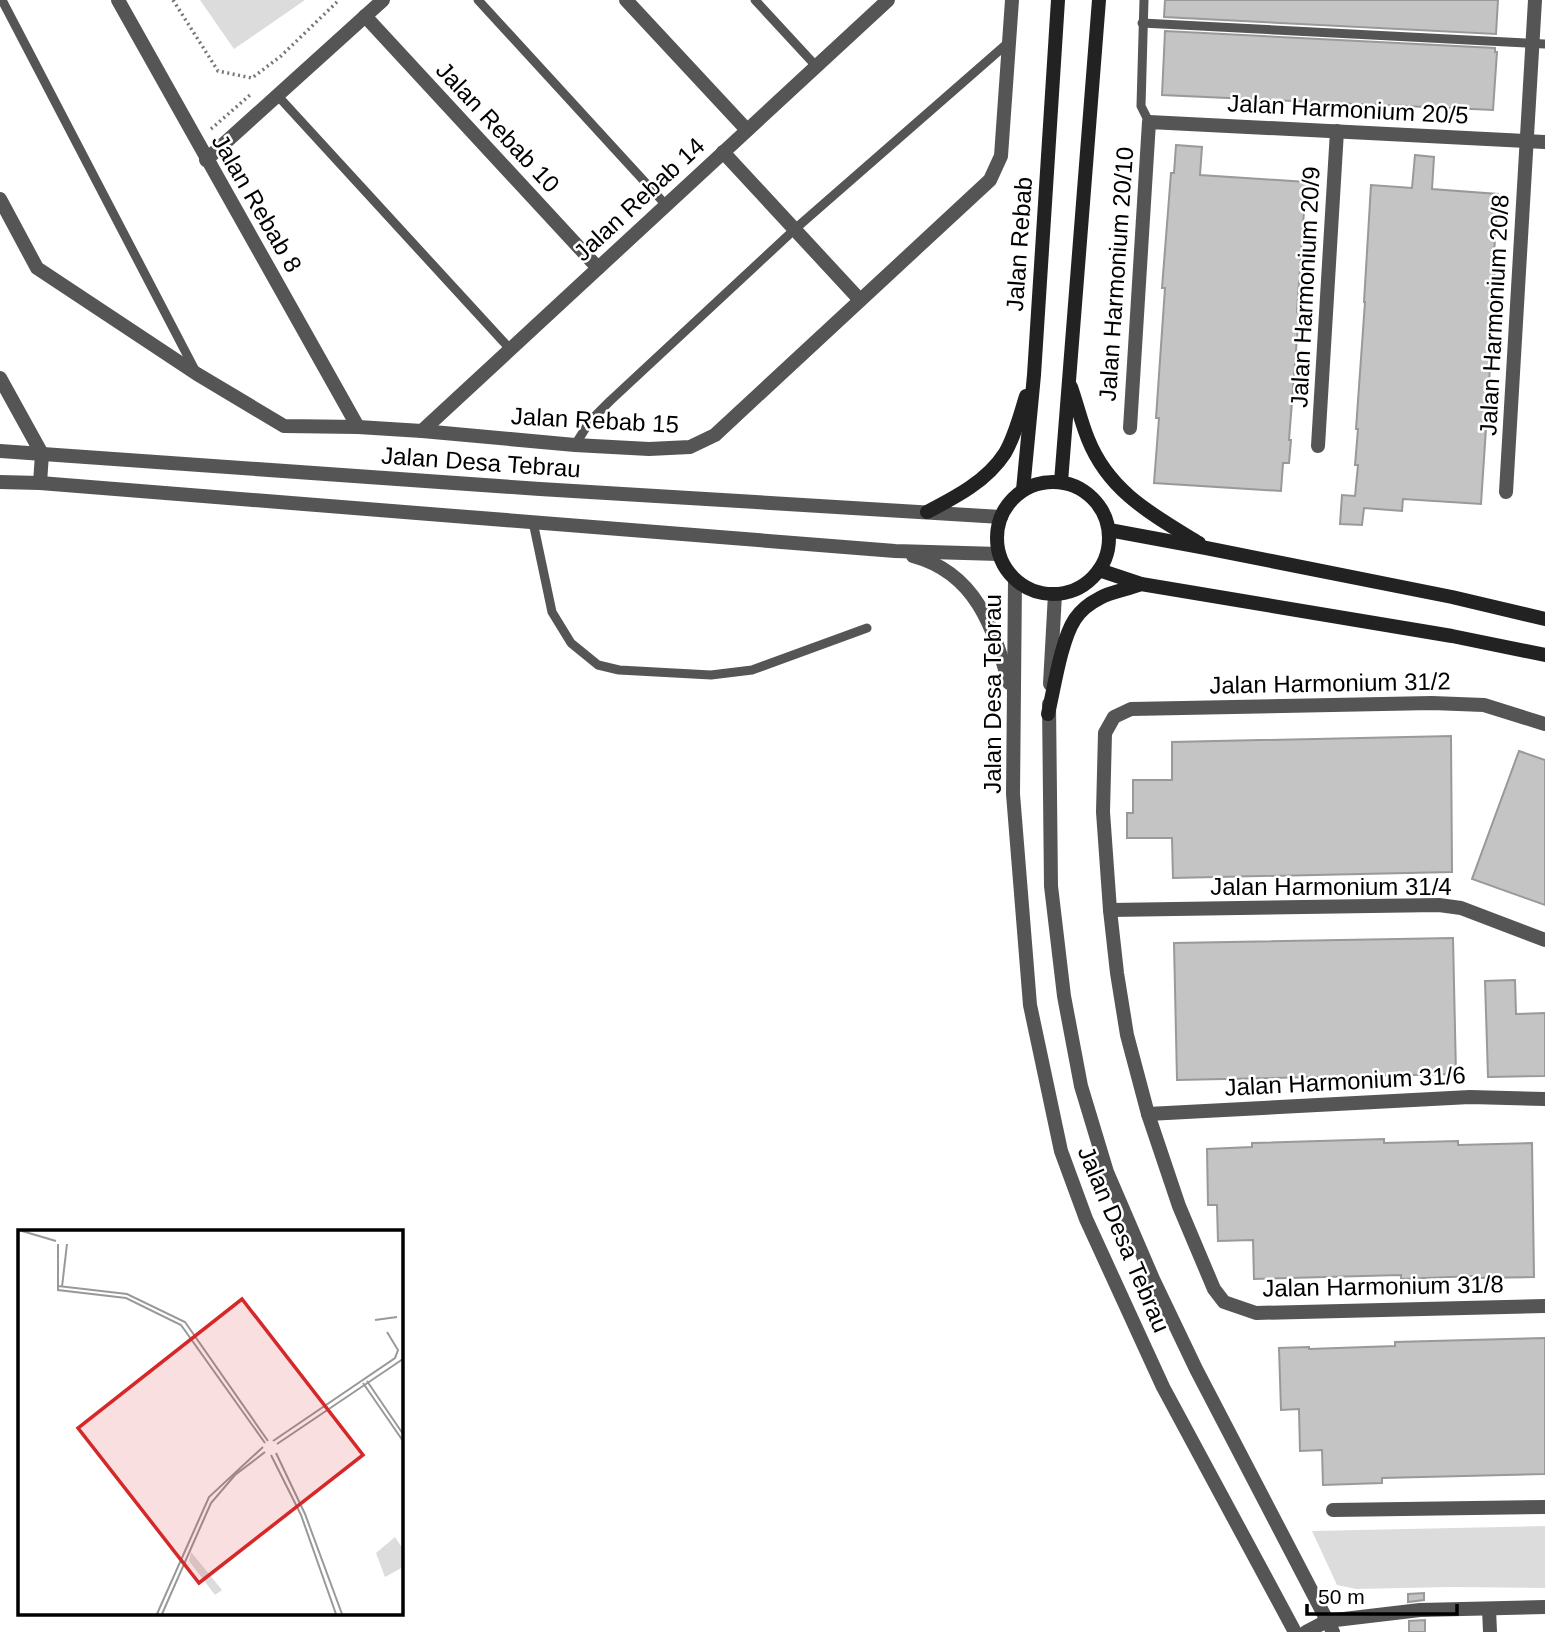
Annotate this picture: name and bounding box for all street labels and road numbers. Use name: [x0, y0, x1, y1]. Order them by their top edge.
street label: Jalan Rebab 10: [431, 56, 565, 198]
street label: Jalan Harmonium 20/5: [1227, 89, 1469, 129]
street label: Jalan Rebab 8: [207, 129, 307, 277]
street label: Jalan Rebab 14: [568, 132, 710, 266]
street label: Jalan Harmonium 20/10: [1094, 146, 1138, 402]
street label: Jalan Harmonium 20/9: [1285, 166, 1325, 408]
street label: Jalan Rebab: [1001, 176, 1037, 312]
street label: Jalan Harmonium 20/8: [1474, 194, 1514, 436]
street label: Jalan Rebab 15: [510, 402, 680, 438]
street label: Jalan Desa Tebrau: [380, 442, 582, 482]
street label: Jalan Desa Tebrau: [979, 594, 1006, 794]
street label: Jalan Harmonium 31/2: [1209, 667, 1451, 699]
street label: Jalan Harmonium 31/4: [1210, 873, 1452, 900]
street label: Jalan Harmonium 31/6: [1224, 1061, 1466, 1101]
street label: Jalan Desa Tebrau: [1073, 1142, 1175, 1336]
street label: Jalan Harmonium 31/8: [1262, 1270, 1504, 1302]

